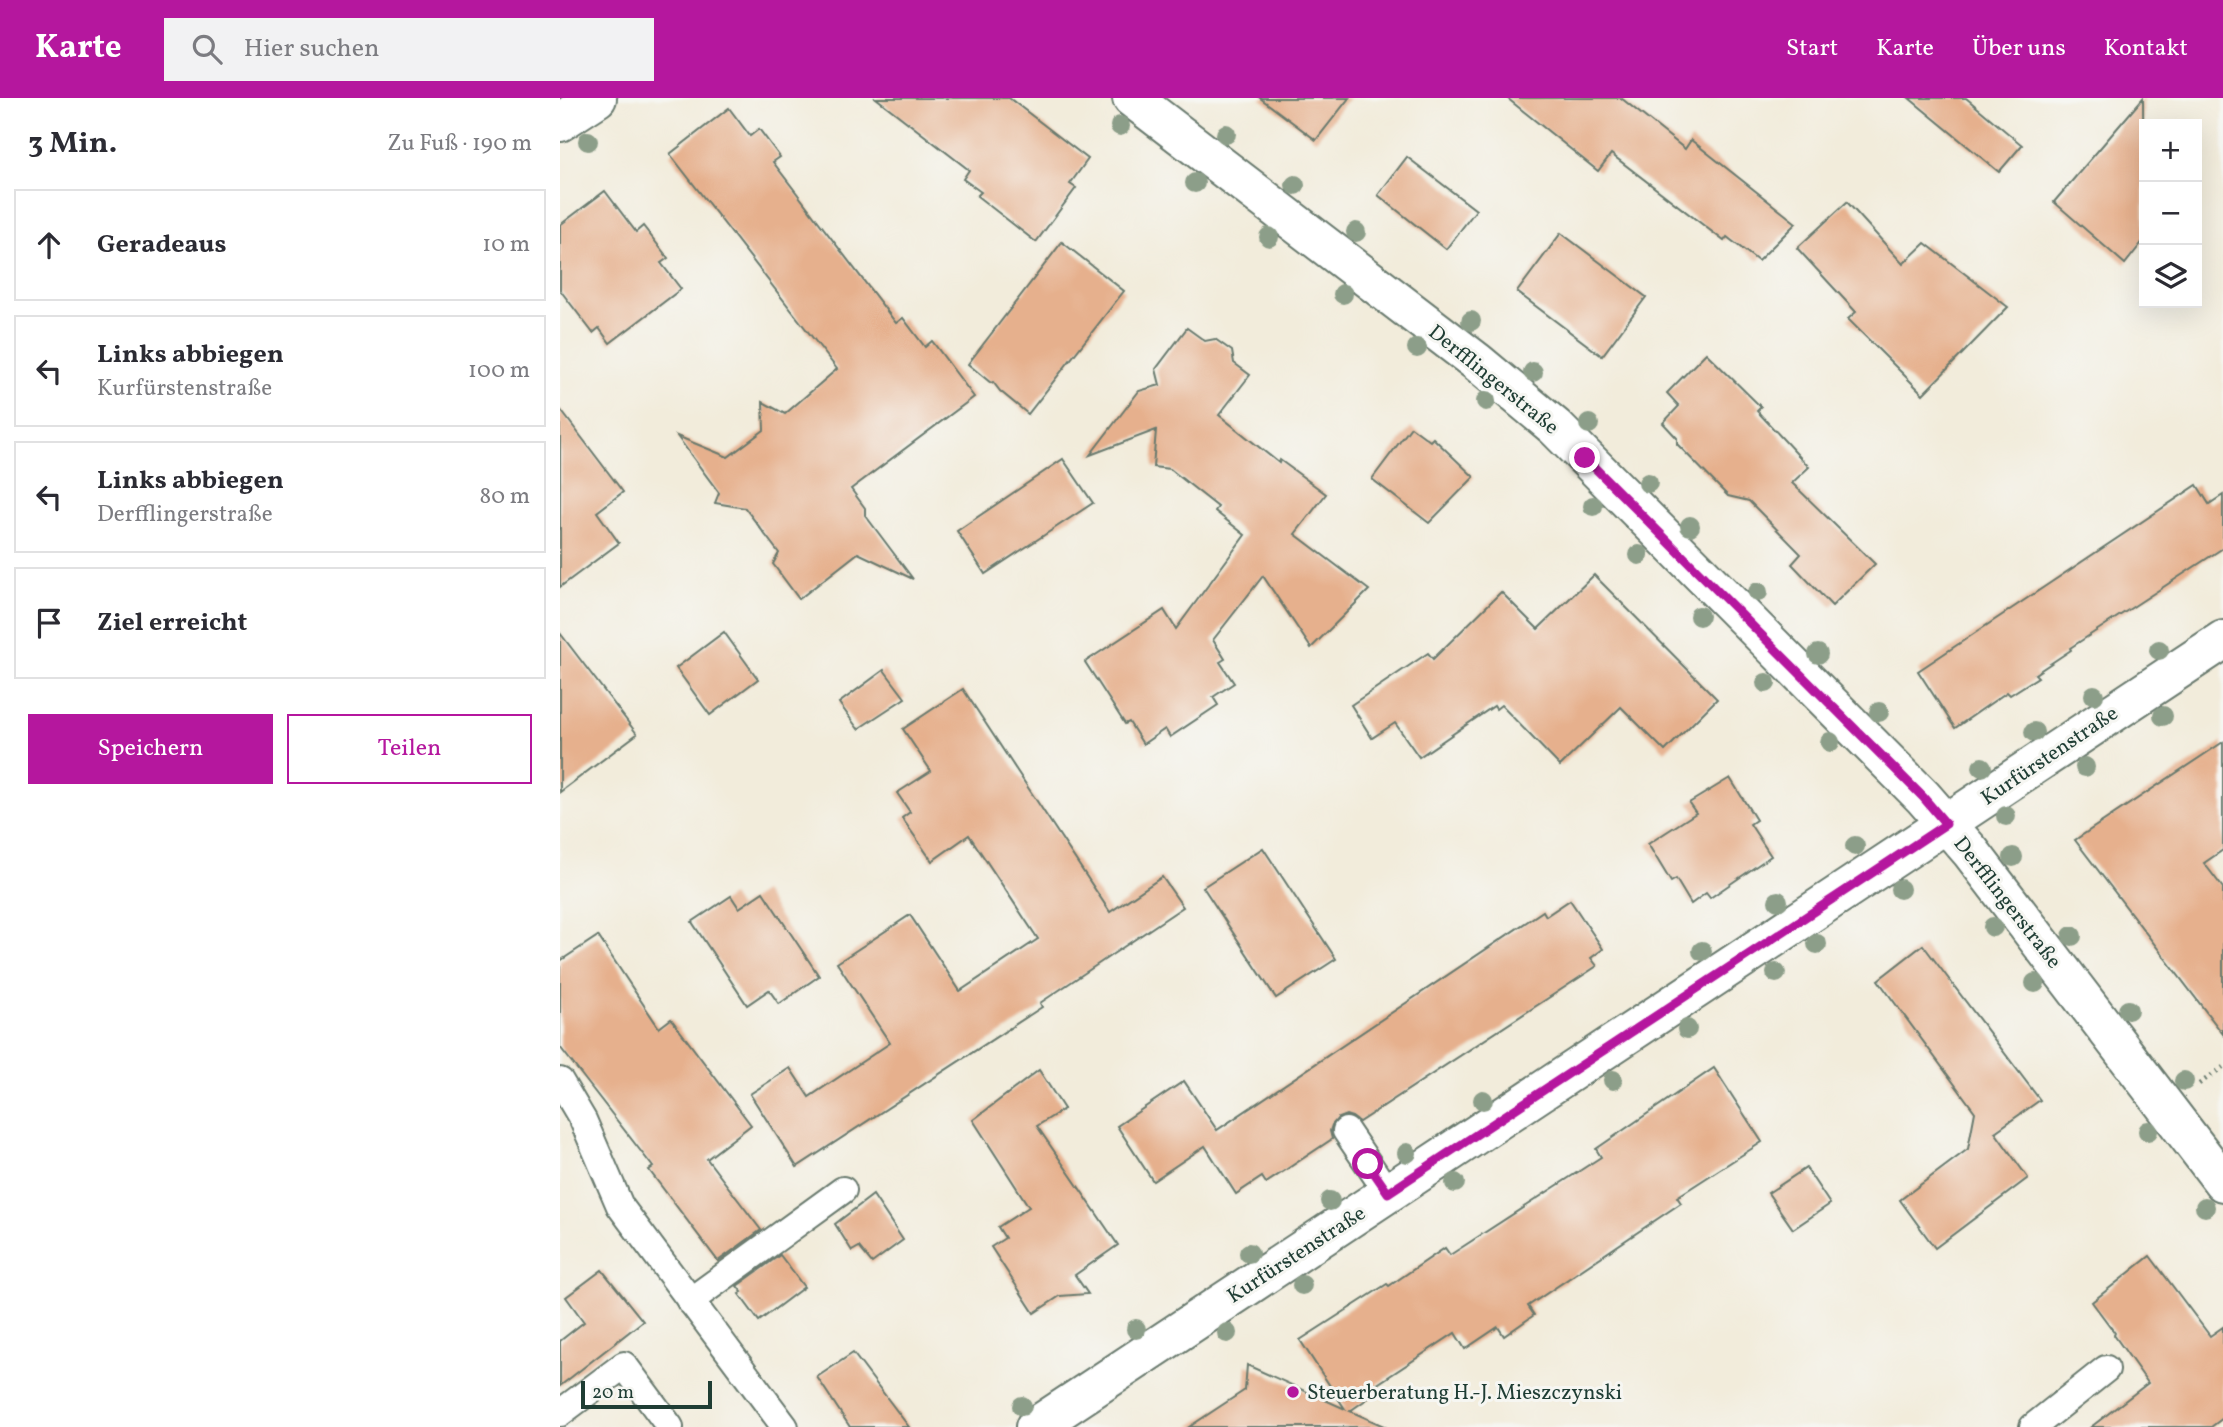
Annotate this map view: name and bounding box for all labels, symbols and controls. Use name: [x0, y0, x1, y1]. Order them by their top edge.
search box: [164, 18, 654, 81]
text: Karte: [35, 26, 122, 72]
icon: search: [188, 30, 226, 68]
text: Hier suchen: [244, 31, 380, 67]
text: Start: [1786, 32, 1838, 66]
text: Karte: [1876, 32, 1934, 66]
text: Über uns: [1972, 32, 2066, 66]
text: Kontakt: [2104, 32, 2188, 66]
map controls: [2139, 119, 2202, 308]
button: +: [2139, 119, 2202, 182]
text: 3 Min.: [28, 123, 117, 165]
text: Zu Fuß · 190 m: [387, 128, 532, 160]
button: −: [2139, 182, 2202, 245]
icon: ahead: [30, 226, 68, 264]
text: Geradeaus: [97, 227, 226, 263]
text: 10 m: [482, 229, 530, 261]
button: layers: [2139, 245, 2202, 308]
street label: Derfflingerstraße: [1422, 318, 1565, 442]
text: Links abbiegen: [97, 337, 284, 373]
icon: left: [30, 352, 68, 390]
text: 100 m: [468, 355, 530, 387]
text: Kurfürstenstraße: [97, 373, 272, 405]
route end: [1569, 442, 1600, 473]
text: Links abbiegen: [97, 463, 284, 499]
icon: left: [30, 478, 68, 516]
text: 80 m: [480, 481, 530, 513]
text: Derfflingerstraße: [97, 499, 273, 531]
icon: arrive: [30, 604, 68, 642]
text: Ziel erreicht: [97, 605, 247, 641]
street label: Kurfürstenstraße: [1975, 700, 2124, 813]
button: Speichern: [28, 714, 273, 784]
button: Teilen: [287, 714, 532, 784]
street label: Derfflingerstraße: [1946, 831, 2068, 975]
route start: [1352, 1148, 1383, 1179]
street label: Kurfürstenstraße: [1222, 1200, 1372, 1311]
scale bar: [581, 1378, 712, 1410]
place label: Steuerberatung H.-J. Mieszczynski: [1307, 1379, 1622, 1408]
text: 20 m: [592, 1380, 634, 1406]
marker: Steuerberatung H.-J. Mieszczynski: [1285, 1384, 1301, 1400]

